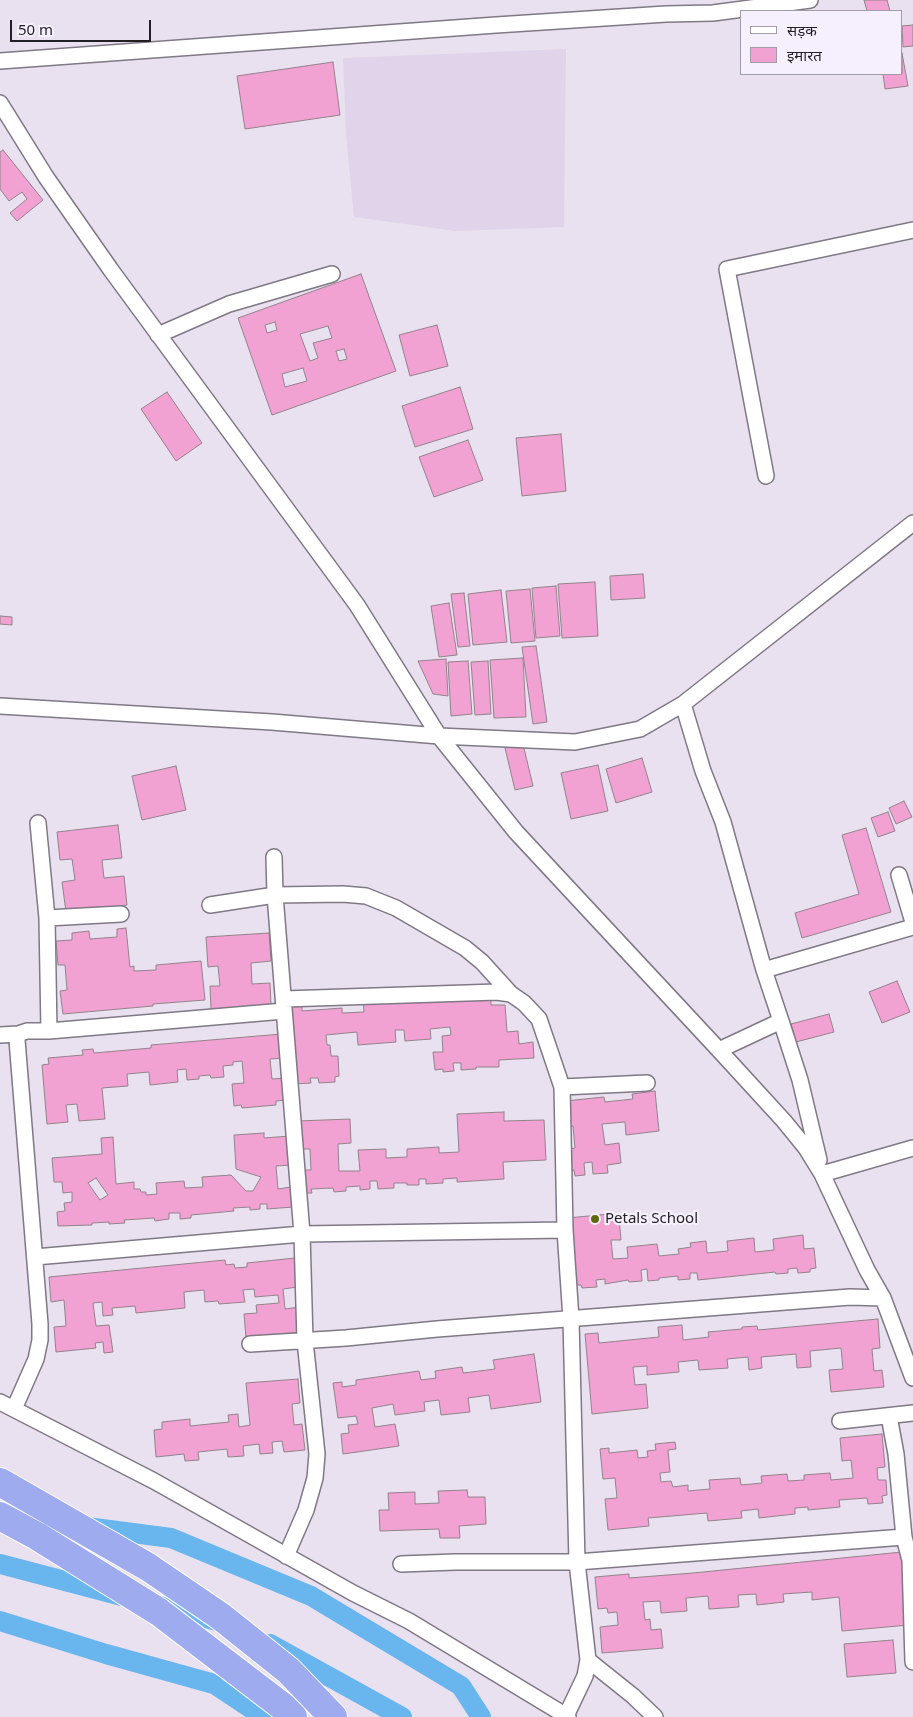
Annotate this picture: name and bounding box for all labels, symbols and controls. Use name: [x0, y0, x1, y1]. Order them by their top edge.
scale bar: [12, 10, 154, 42]
legend: [740, 10, 903, 75]
text: 50 m: [18, 19, 53, 39]
text: सड़क: [787, 20, 817, 40]
text: इमारत: [787, 45, 822, 65]
place label: Petals School: [605, 1210, 698, 1228]
marker: Petals School: [589, 1213, 601, 1225]

